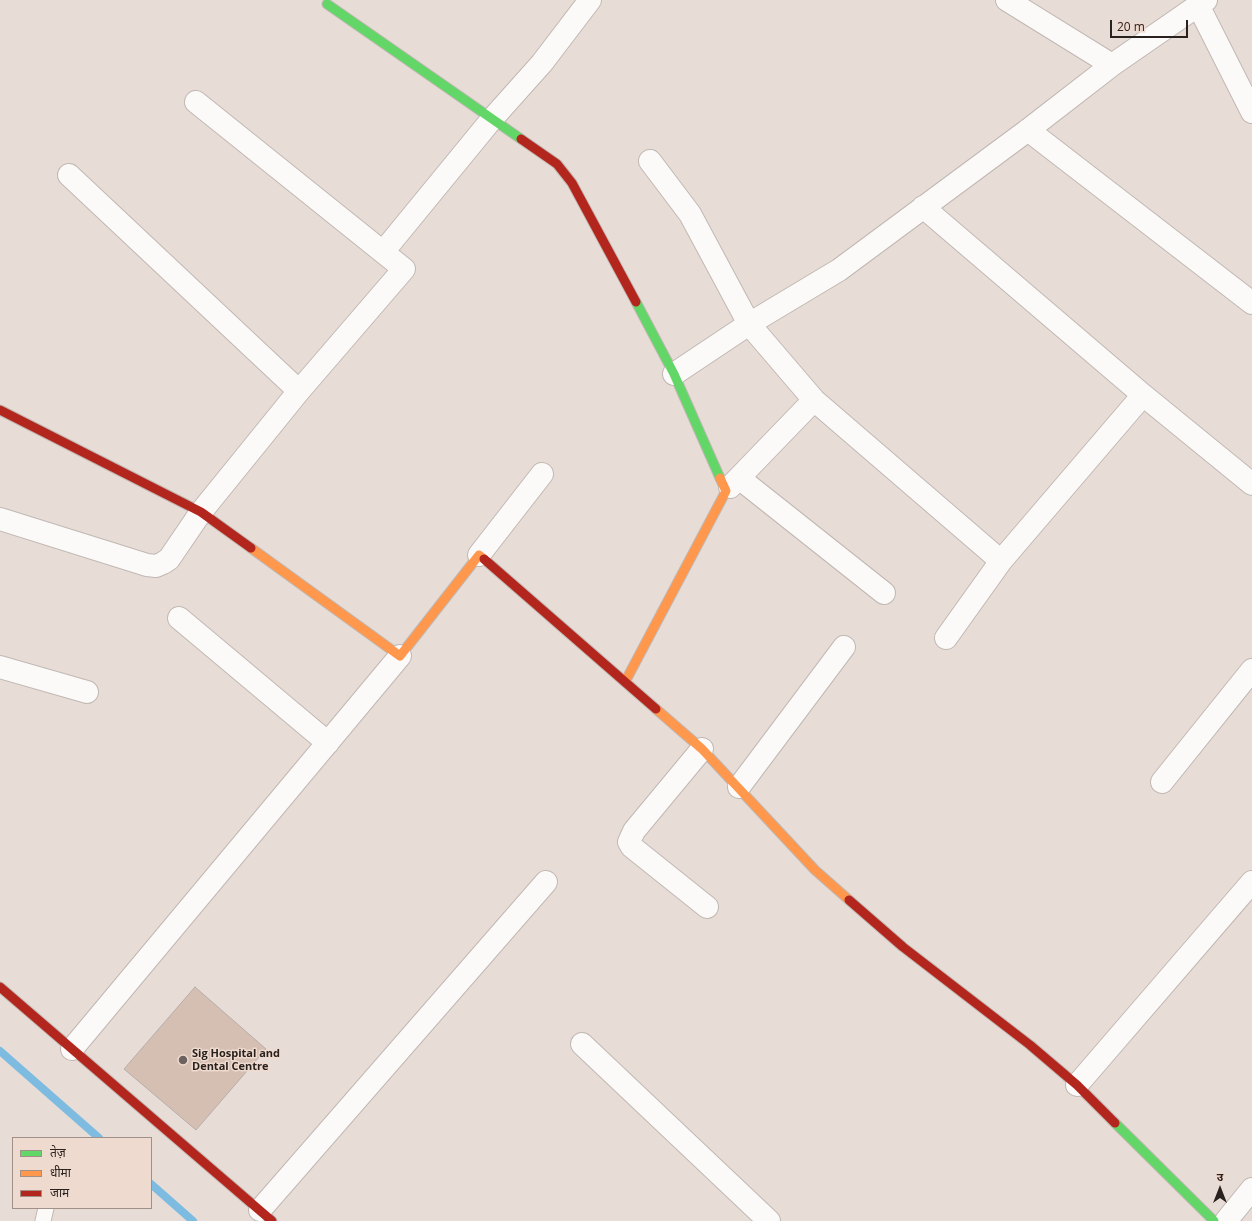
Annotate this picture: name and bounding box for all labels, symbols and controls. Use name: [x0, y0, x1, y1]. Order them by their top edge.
scale bar: [1112, 12, 1190, 38]
text: 20 m: [1117, 18, 1145, 35]
place label: Sig Hospital and Dental Centre: [192, 1047, 280, 1073]
marker: Sig Hospital and Dental Centre: [177, 1054, 189, 1066]
legend: [12, 1137, 152, 1209]
text: तेज़: [50, 1144, 66, 1161]
text: धीमा: [50, 1164, 71, 1181]
north arrow: [1200, 1169, 1240, 1209]
text: उ: [1217, 1169, 1223, 1184]
text: जाम: [50, 1184, 69, 1201]

